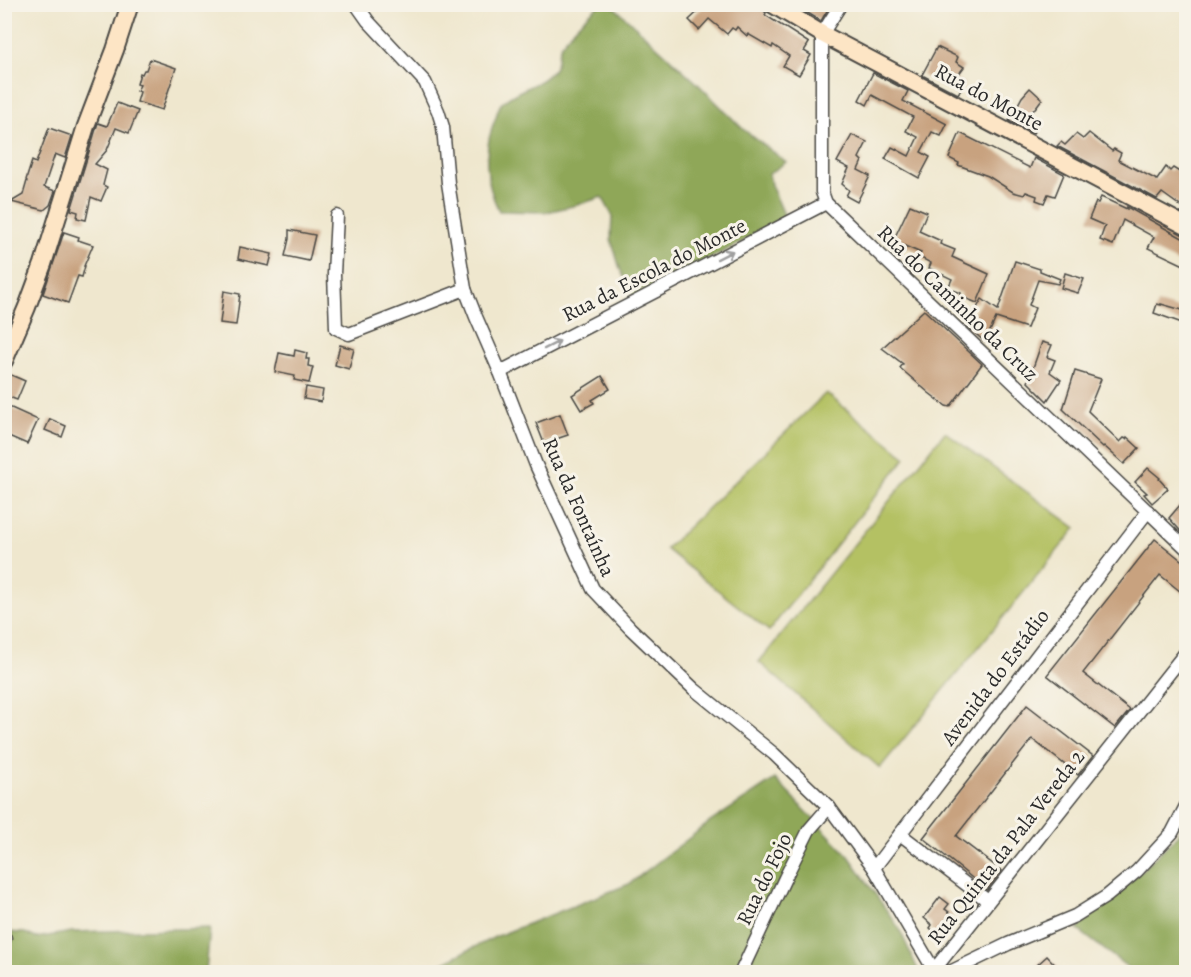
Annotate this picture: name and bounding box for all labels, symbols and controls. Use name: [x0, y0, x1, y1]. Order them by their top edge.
street label: Rua do Monte: [930, 57, 1048, 137]
street label: Rua da Escola do Monte: [557, 211, 751, 329]
street label: Rua do Caminho da Cruz: [871, 219, 1045, 387]
one-way arrow: [716, 249, 734, 260]
one-way arrow: [543, 339, 560, 351]
street label: Rua da Fontaínha: [536, 433, 622, 581]
street label: Avenida do Estádio: [934, 603, 1056, 752]
street label: Rua Quinta da Pala Vereda 2: [921, 744, 1091, 950]
street label: Rua do Fojo: [730, 828, 798, 930]

